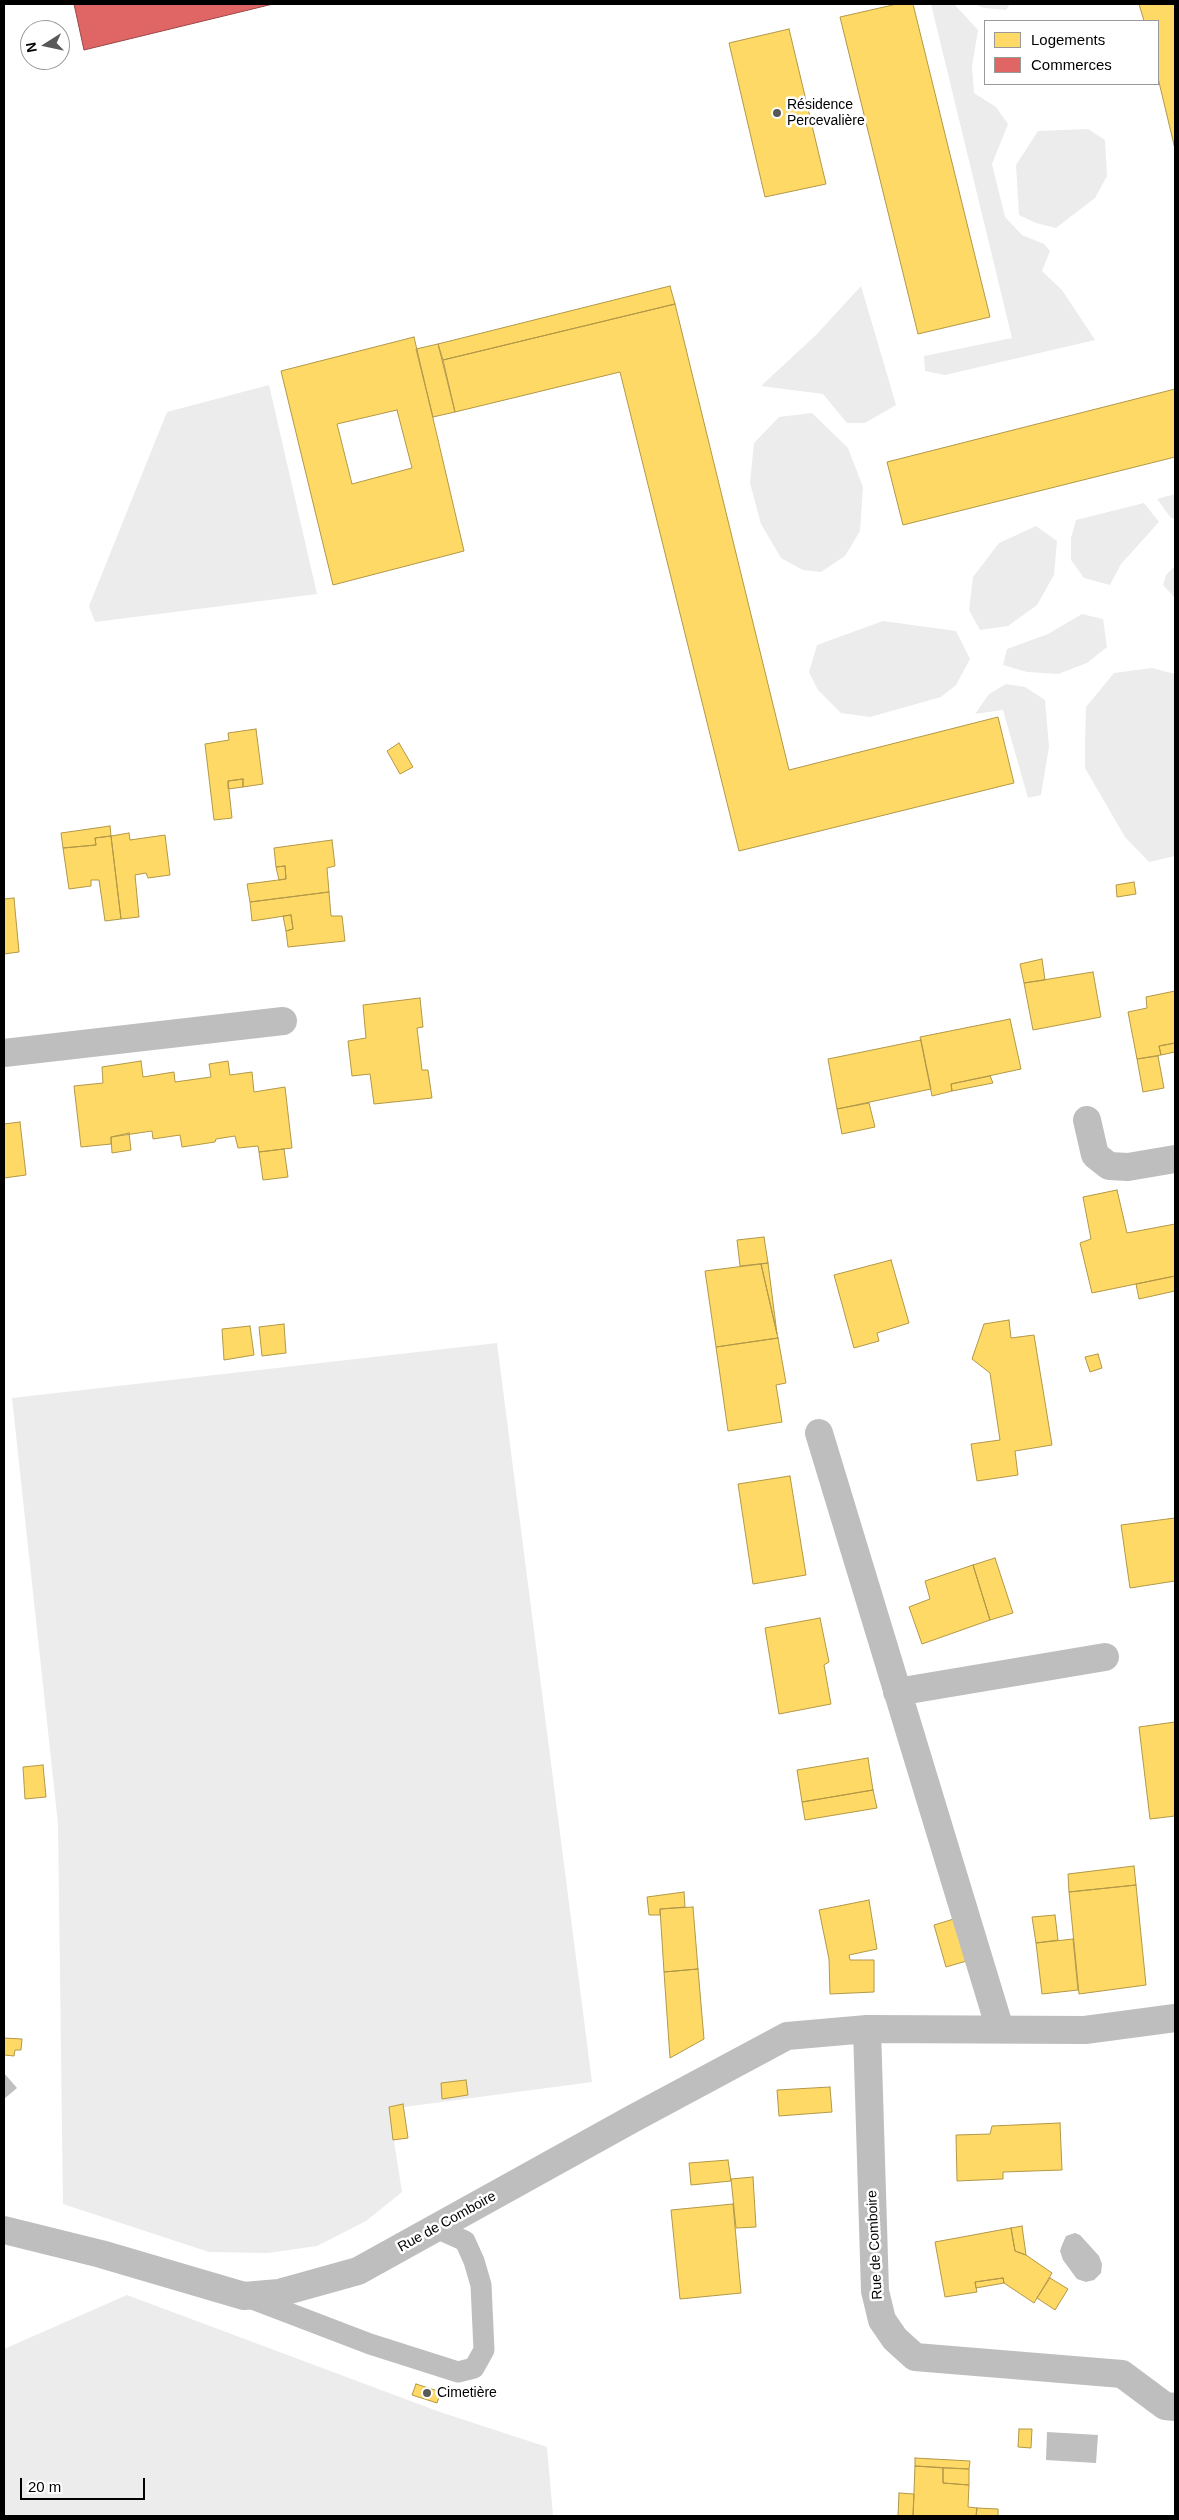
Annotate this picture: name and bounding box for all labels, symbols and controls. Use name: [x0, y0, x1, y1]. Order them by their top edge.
north arrow: [20, 20, 70, 70]
legend: [984, 20, 1159, 85]
text: Logements: [1031, 31, 1105, 48]
text: N: [22, 41, 40, 54]
text: Commerces: [1031, 56, 1112, 73]
place label: Résidence Percevalière: [787, 97, 865, 130]
marker: Résidence Percevalière: [771, 107, 783, 119]
street label: Rue de Comboire: [395, 2188, 499, 2256]
street label: Rue de Comboire: [864, 2190, 886, 2300]
place label: Cimetière: [437, 2385, 497, 2401]
marker: Cimetière: [421, 2387, 433, 2399]
scale bar: [22, 2468, 148, 2500]
text: 20 m: [28, 2478, 61, 2495]

